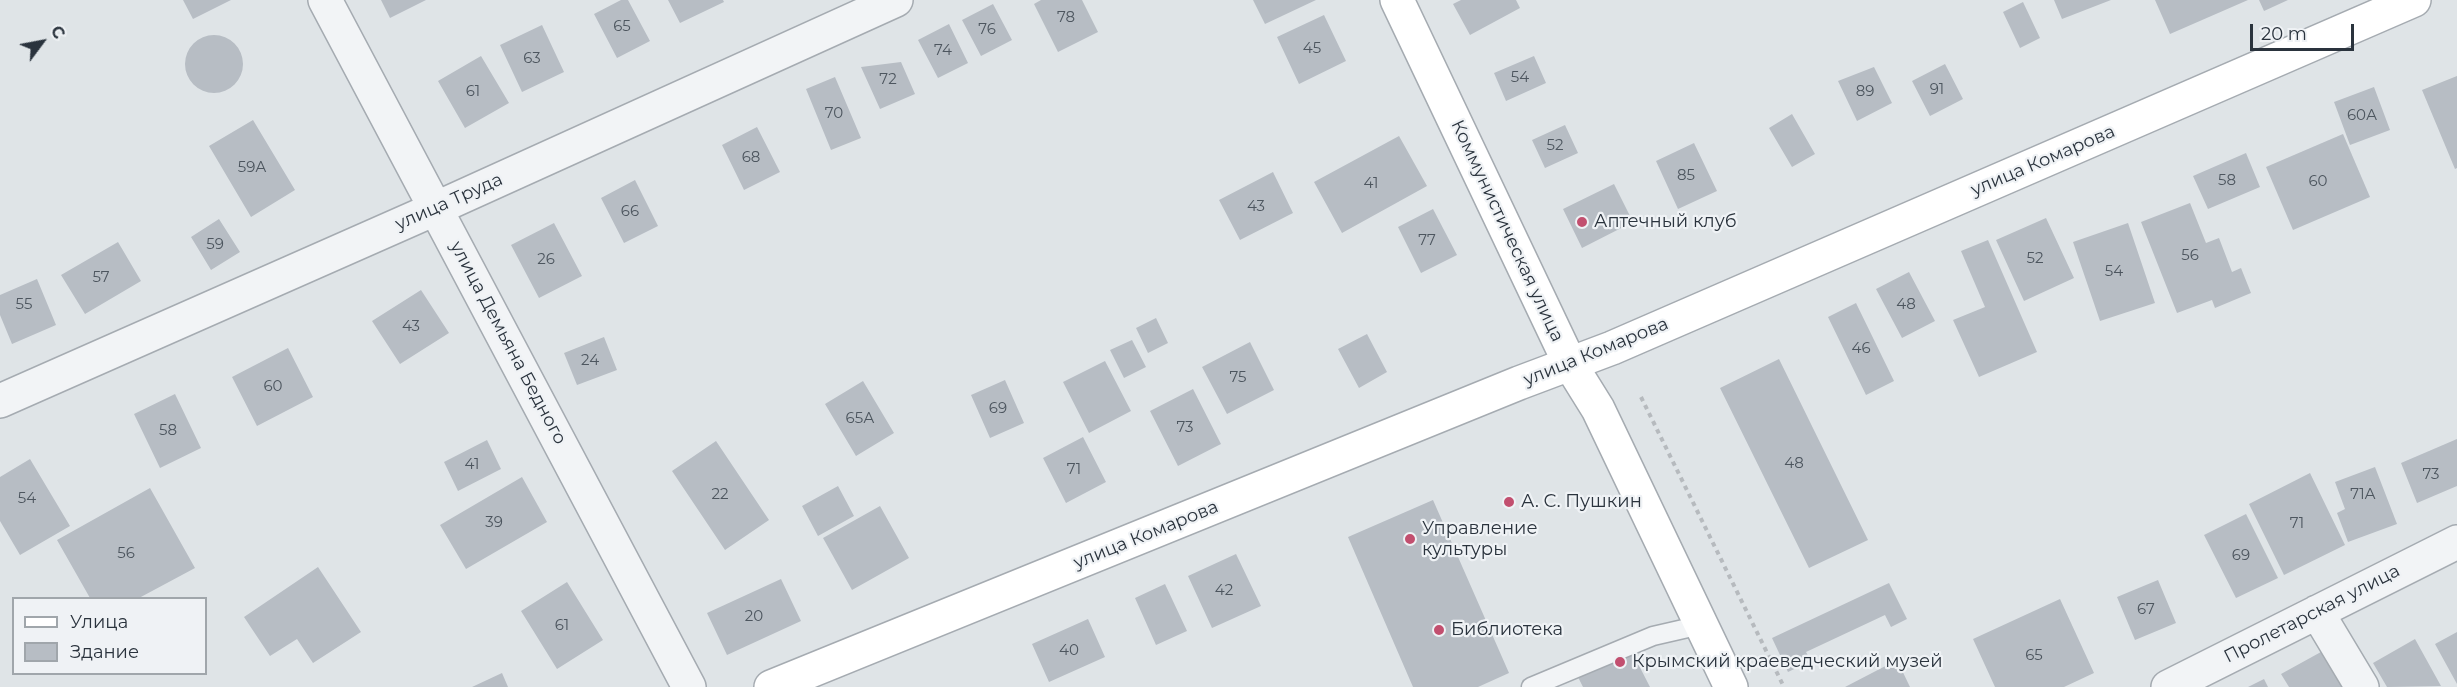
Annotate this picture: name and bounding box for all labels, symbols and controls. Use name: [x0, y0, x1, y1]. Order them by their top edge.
house number: 78: [1057, 9, 1075, 27]
north arrow: [12, 12, 72, 72]
scale bar: [2253, 12, 2356, 50]
house number: 65: [613, 18, 631, 36]
house number: 76: [978, 21, 996, 39]
text: С: [47, 22, 69, 42]
text: 20 m: [2261, 23, 2307, 45]
house number: 45: [1303, 40, 1321, 58]
house number: 74: [934, 42, 952, 60]
house number: 63: [523, 50, 541, 68]
house number: 54: [1511, 69, 1529, 87]
house number: 72: [879, 71, 897, 89]
house number: 91: [1930, 81, 1944, 99]
house number: 61: [466, 83, 480, 101]
house number: 89: [1856, 83, 1874, 101]
house number: 70: [825, 105, 843, 123]
house number: 60А: [2347, 107, 2377, 125]
street label: Коммунистическая улица: [1446, 117, 1568, 345]
street label: улица Комарова: [1968, 121, 2118, 201]
house number: 52: [1547, 137, 1563, 155]
house number: 68: [742, 149, 760, 167]
house number: 59А: [238, 159, 266, 177]
house number: 85: [1677, 167, 1695, 185]
street label: улица Труда: [392, 169, 506, 235]
house number: 58: [2218, 172, 2236, 190]
house number: 60: [2308, 173, 2328, 191]
house number: 41: [1364, 175, 1378, 193]
house number: 43: [1247, 198, 1265, 216]
house number: 66: [621, 203, 639, 221]
place label: Аптечный клуб: [1594, 211, 1736, 233]
marker: Аптечный клуб: [1575, 215, 1589, 229]
house number: 77: [1418, 232, 1436, 250]
house number: 59: [206, 236, 224, 254]
street label: улица Демьяна Бедного: [445, 238, 571, 448]
house number: 56: [2181, 247, 2199, 265]
house number: 52: [2027, 250, 2043, 268]
house number: 26: [537, 251, 555, 269]
house number: 54: [2105, 263, 2123, 281]
house number: 57: [92, 269, 110, 287]
house number: 55: [16, 296, 32, 314]
house number: 48: [1896, 296, 1916, 314]
street label: улица Комарова: [1520, 313, 1672, 391]
house number: 43: [402, 318, 420, 336]
house number: 46: [1851, 340, 1871, 358]
house number: 24: [581, 352, 599, 370]
house number: 75: [1229, 369, 1247, 387]
house number: 60: [263, 378, 283, 396]
house number: 69: [989, 400, 1007, 418]
house number: 65А: [846, 410, 874, 428]
house number: 73: [1176, 419, 1194, 437]
house number: 58: [159, 422, 177, 440]
house number: 48: [1784, 455, 1804, 473]
house number: 41: [465, 456, 479, 474]
house number: 71: [1067, 461, 1081, 479]
house number: 73: [2422, 466, 2440, 484]
house number: 22: [711, 486, 729, 504]
house number: 71А: [2350, 486, 2376, 504]
house number: 54: [18, 490, 36, 508]
place label: А. С. Пушкин: [1521, 491, 1642, 513]
marker: А. С. Пушкин: [1502, 495, 1516, 509]
street label: улица Комарова: [1070, 496, 1222, 574]
house number: 39: [485, 514, 503, 532]
house number: 71: [2290, 515, 2304, 533]
place label: Управление культуры: [1422, 518, 1538, 560]
marker: Управление культуры: [1403, 532, 1417, 546]
house number: 56: [117, 545, 135, 563]
house number: 69: [2232, 547, 2250, 565]
street label: Пролетарская улица: [2220, 560, 2404, 668]
house number: 42: [1215, 582, 1233, 600]
legend: [12, 597, 207, 675]
house number: 67: [2137, 601, 2155, 619]
house number: 20: [745, 608, 763, 626]
text: Улица: [70, 611, 128, 633]
house number: 61: [555, 617, 569, 635]
place label: Библиотека: [1451, 619, 1563, 641]
marker: Библиотека: [1432, 623, 1446, 637]
text: Здание: [70, 641, 139, 663]
house number: 40: [1059, 642, 1079, 660]
house number: 65: [2025, 647, 2043, 665]
place label: Крымский краеведческий музей: [1632, 651, 1943, 673]
marker: Крымский краеведческий музей: [1613, 655, 1627, 669]

